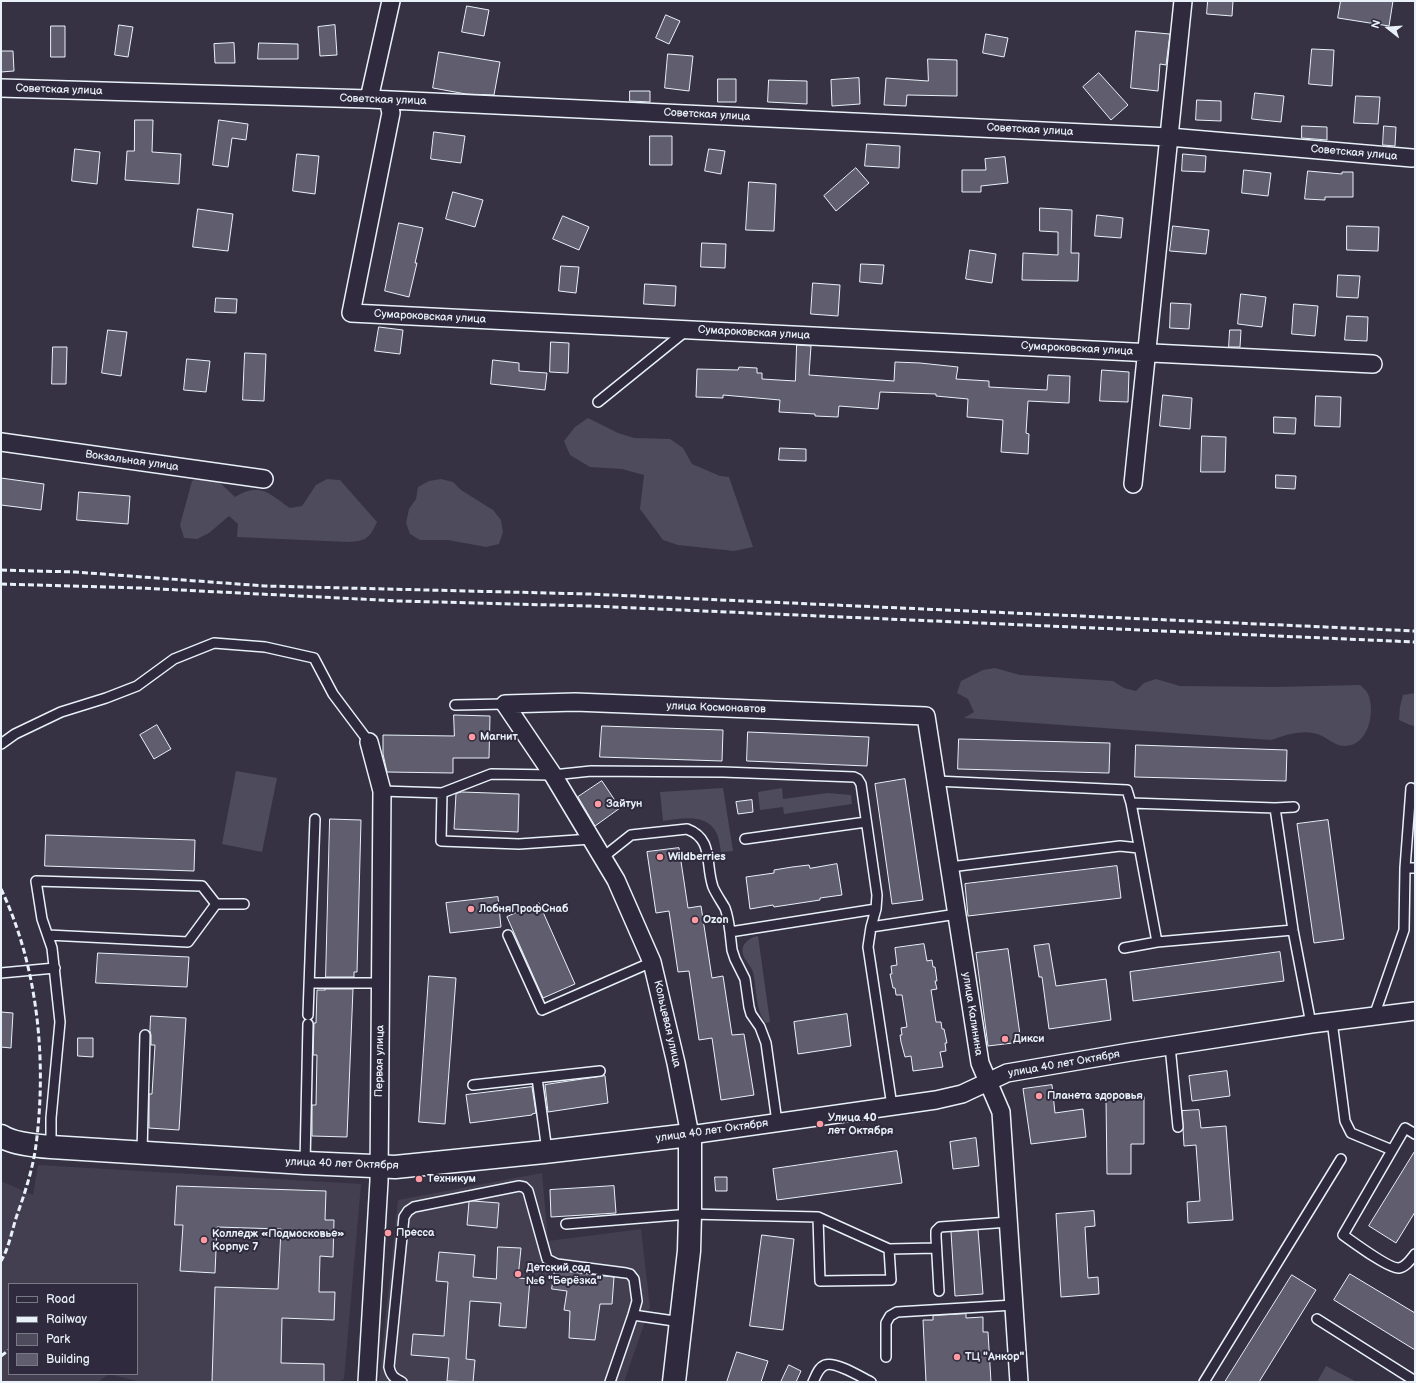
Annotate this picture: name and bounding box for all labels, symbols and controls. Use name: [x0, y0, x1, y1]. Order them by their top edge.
north arrow: [1368, 8, 1408, 48]
text: N: [1369, 19, 1383, 30]
street label: Советская улица: [15, 82, 103, 98]
street label: Советская улица: [339, 92, 427, 108]
street label: Советская улица: [663, 106, 751, 124]
street label: Советская улица: [986, 121, 1074, 139]
street label: Советская улица: [1310, 143, 1398, 163]
street label: Сумароковская улица: [374, 307, 486, 327]
street label: Сумароковская улица: [698, 323, 810, 343]
street label: Сумароковская улица: [1021, 339, 1133, 359]
street label: Вокзальная улица: [84, 448, 180, 474]
street label: улица Космонавтов: [666, 700, 766, 716]
place label: Магнит: [480, 730, 518, 744]
marker: Магнит: [467, 732, 477, 742]
place label: Зайтун: [606, 797, 642, 811]
marker: Зайтун: [593, 799, 603, 809]
place label: Wildberries: [668, 850, 726, 864]
marker: Wildberries: [655, 852, 665, 862]
place label: ЛобняПрофСнаб: [479, 902, 568, 916]
marker: ЛобняПрофСнаб: [466, 904, 476, 914]
place label: Ozon: [703, 913, 729, 927]
marker: Ozon: [690, 915, 700, 925]
street label: улица Калинина: [959, 971, 985, 1057]
street label: Кольцевая улица: [651, 979, 683, 1069]
street label: Первая улица: [373, 1025, 387, 1097]
place label: Дикси: [1013, 1032, 1045, 1046]
marker: Дикси: [1000, 1034, 1010, 1044]
street label: улица 40 лет Октября: [1007, 1048, 1121, 1080]
place label: Планета здоровья: [1047, 1089, 1143, 1103]
marker: Планета здоровья: [1034, 1091, 1044, 1101]
place label: Улица 40 лет Октября: [828, 1111, 893, 1137]
street label: улица 40 лет Октября: [655, 1117, 769, 1145]
marker: Улица 40 лет Октября: [815, 1119, 825, 1129]
street label: улица 40 лет Октября: [285, 1155, 399, 1173]
place label: Техникум: [427, 1172, 476, 1186]
marker: Техникум: [414, 1174, 424, 1184]
place label: Пресса: [396, 1226, 434, 1240]
place label: Колледж «Подмосковье» Корпус 7: [212, 1227, 344, 1253]
marker: Пресса: [383, 1228, 393, 1238]
marker: Колледж «Подмосковье» Корпус 7: [199, 1235, 209, 1245]
place label: Детский сад №6 "Берёзка": [526, 1261, 601, 1287]
marker: Детский сад №6 "Берёзка": [513, 1269, 523, 1279]
legend: [8, 1283, 138, 1375]
text: Road: [46, 1292, 75, 1307]
text: Railway: [46, 1312, 87, 1327]
text: Park: [46, 1332, 70, 1347]
place label: ТЦ "Анкор": [965, 1350, 1024, 1364]
text: Building: [46, 1352, 90, 1367]
marker: ТЦ "Анкор": [952, 1352, 962, 1362]

